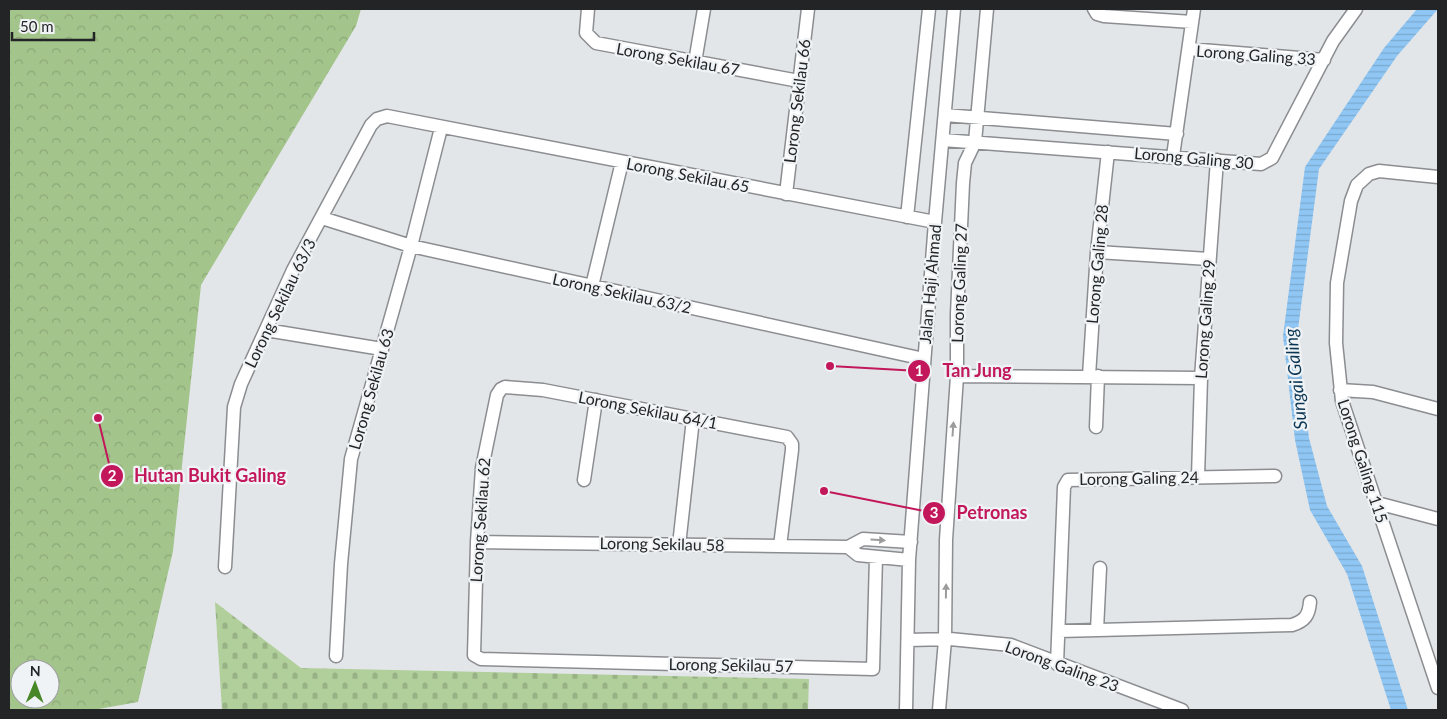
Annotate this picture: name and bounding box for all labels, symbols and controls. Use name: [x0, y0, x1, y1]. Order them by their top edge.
scale bar: [12, 10, 95, 42]
text: 50 m: [20, 17, 54, 35]
street label: Lorong Sekilau 67: [615, 38, 741, 79]
street label: Lorong Sekilau 66: [779, 38, 814, 164]
street label: Lorong Galing 33: [1196, 41, 1316, 68]
street label: Lorong Galing 30: [1134, 143, 1255, 172]
street label: Lorong Sekilau 65: [625, 153, 751, 196]
street label: Lorong Galing 28: [1082, 203, 1111, 324]
street label: Jalan Haji Ahmad: [915, 223, 944, 345]
street label: Lorong Galing 27: [947, 223, 970, 343]
street label: Lorong Sekilau 63/3: [240, 235, 319, 371]
street label: Lorong Galing 29: [1191, 259, 1218, 379]
street label: Lorong Sekilau 63/2: [551, 269, 693, 317]
street label: Lorong Sekilau 63: [344, 326, 397, 452]
water label: Sungai Galing: [1279, 327, 1311, 431]
callout: Tan Jung: [907, 354, 1022, 387]
text: Tan Jung: [942, 359, 1012, 381]
text: 1: [915, 361, 923, 379]
street label: Lorong Sekilau 64/1: [577, 387, 719, 432]
street label: Lorong Galing 115: [1335, 397, 1392, 525]
one-way arrow: [950, 420, 958, 436]
street label: Lorong Sekilau 62: [466, 457, 493, 583]
callout: Hutan Bukit Galing: [99, 460, 297, 493]
text: Hutan Bukit Galing: [134, 464, 287, 486]
text: 2: [108, 466, 117, 484]
street label: Lorong Galing 24: [1079, 467, 1199, 488]
callout: Petronas: [922, 497, 1037, 530]
text: Petronas: [957, 501, 1028, 523]
text: 3: [930, 503, 938, 521]
street label: Lorong Sekilau 58: [599, 533, 725, 554]
one-way arrow: [871, 536, 887, 544]
one-way arrow: [942, 583, 950, 599]
street label: Lorong Galing 23: [1003, 636, 1122, 695]
street label: Lorong Sekilau 57: [668, 654, 794, 675]
north arrow: [10, 659, 60, 709]
text: N: [30, 662, 41, 679]

